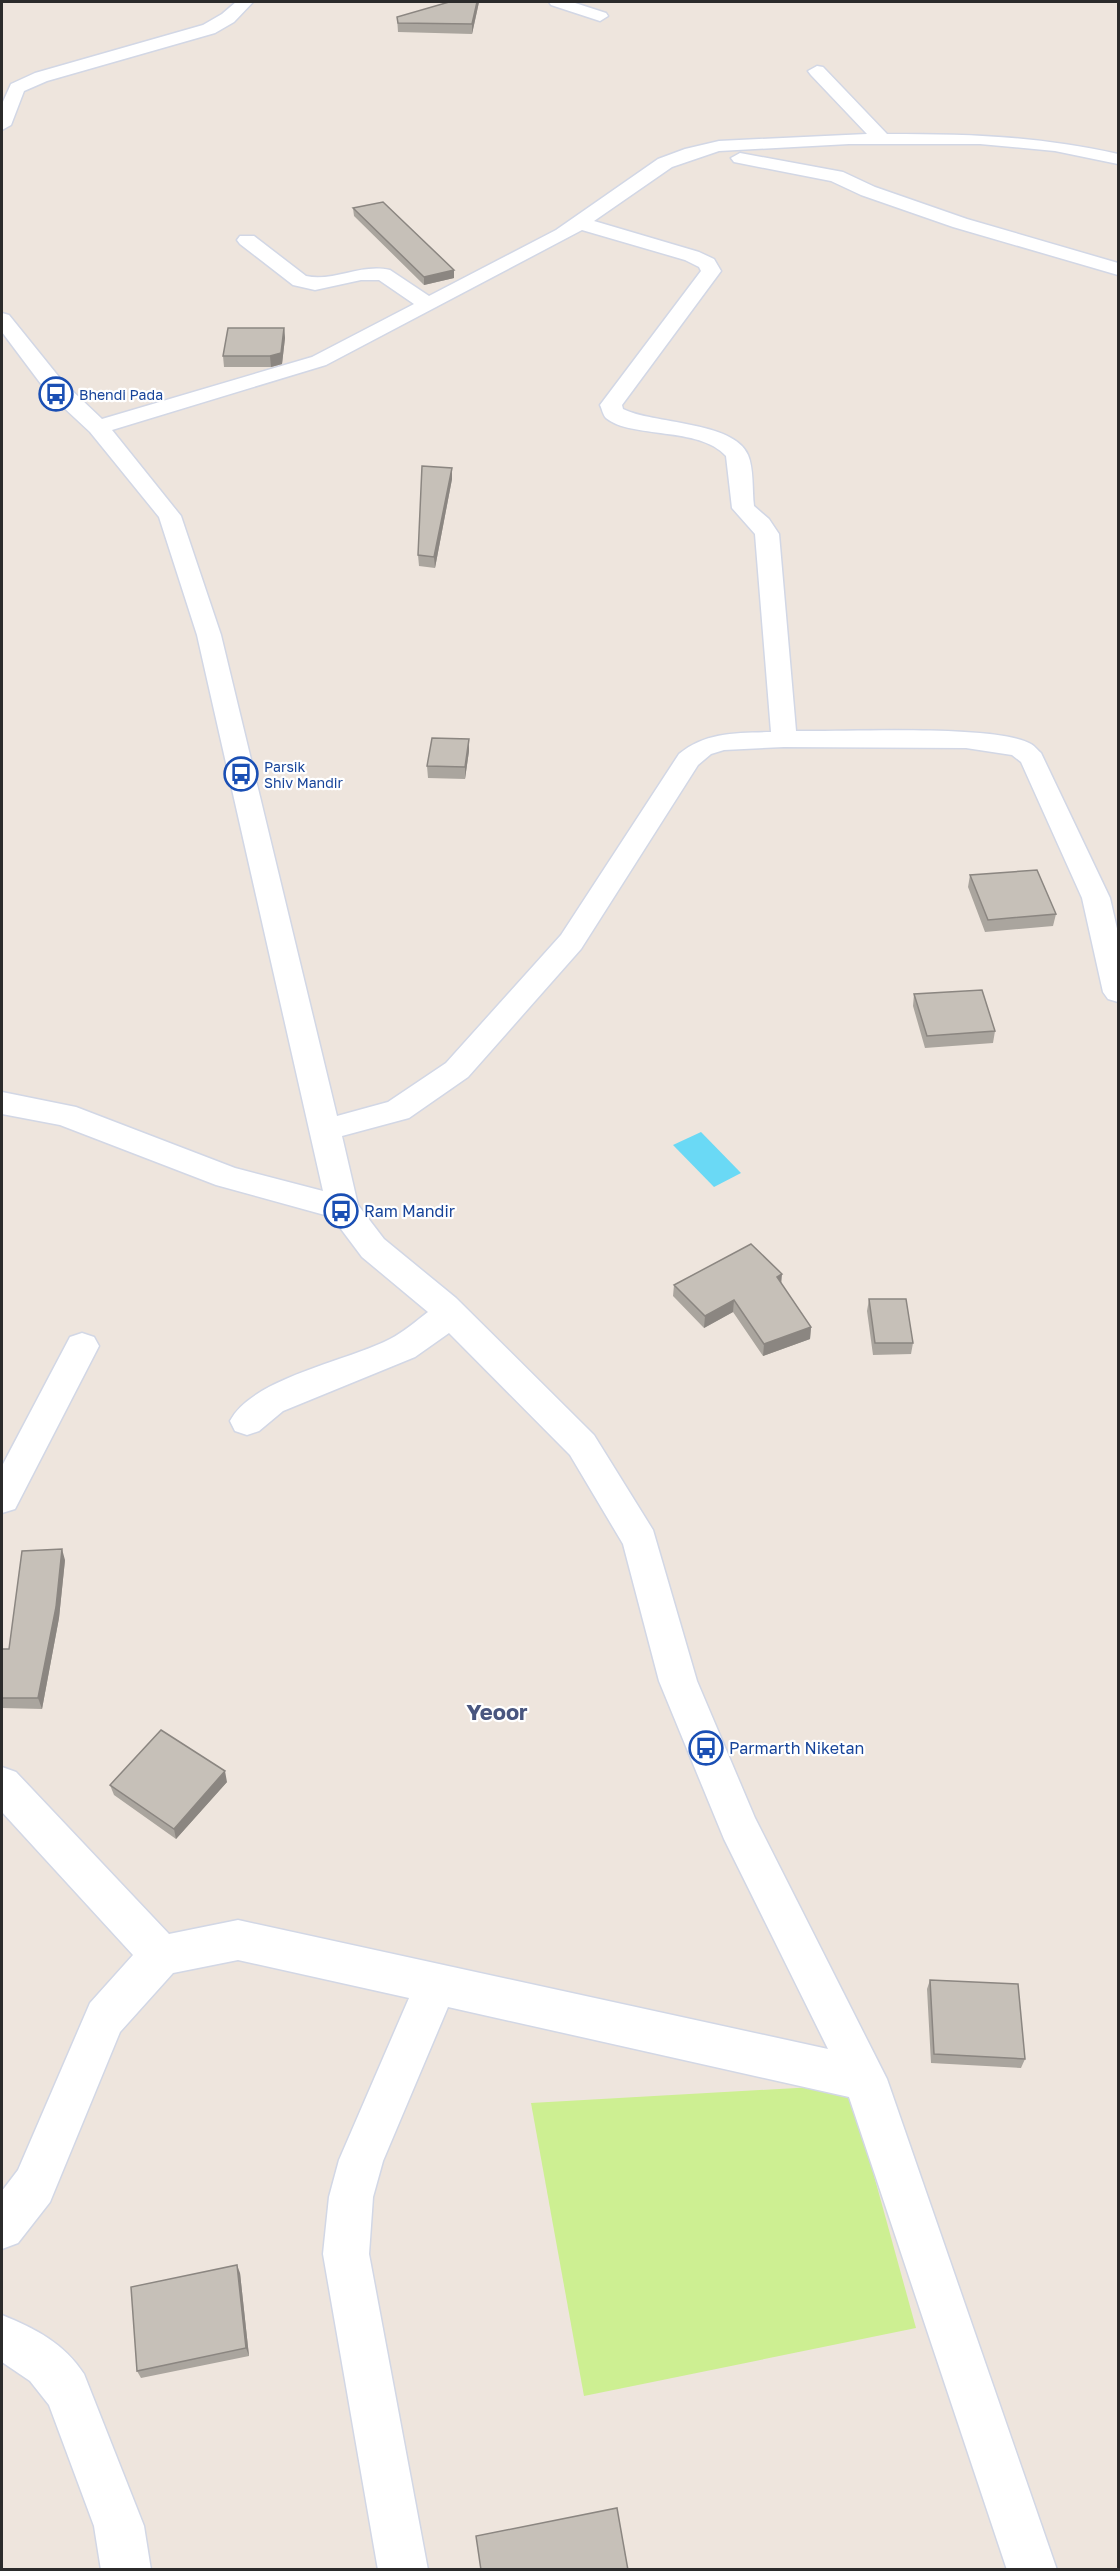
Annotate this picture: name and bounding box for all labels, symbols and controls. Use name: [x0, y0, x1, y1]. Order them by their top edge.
bus stop icon: Bhendi Pada: [38, 376, 74, 412]
place label: Bhendi Pada: [79, 386, 163, 403]
bus stop icon: Parsik Shiv Mandir: [223, 756, 259, 792]
place label: Parsik Shiv Mandir: [264, 758, 344, 791]
bus stop icon: Ram Mandir: [323, 1193, 359, 1229]
place label: Ram Mandir: [364, 1201, 455, 1221]
district label: Yeoor: [466, 1698, 528, 1725]
bus stop icon: Parmarth Niketan: [688, 1730, 724, 1766]
place label: Parmarth Niketan: [729, 1738, 864, 1758]

